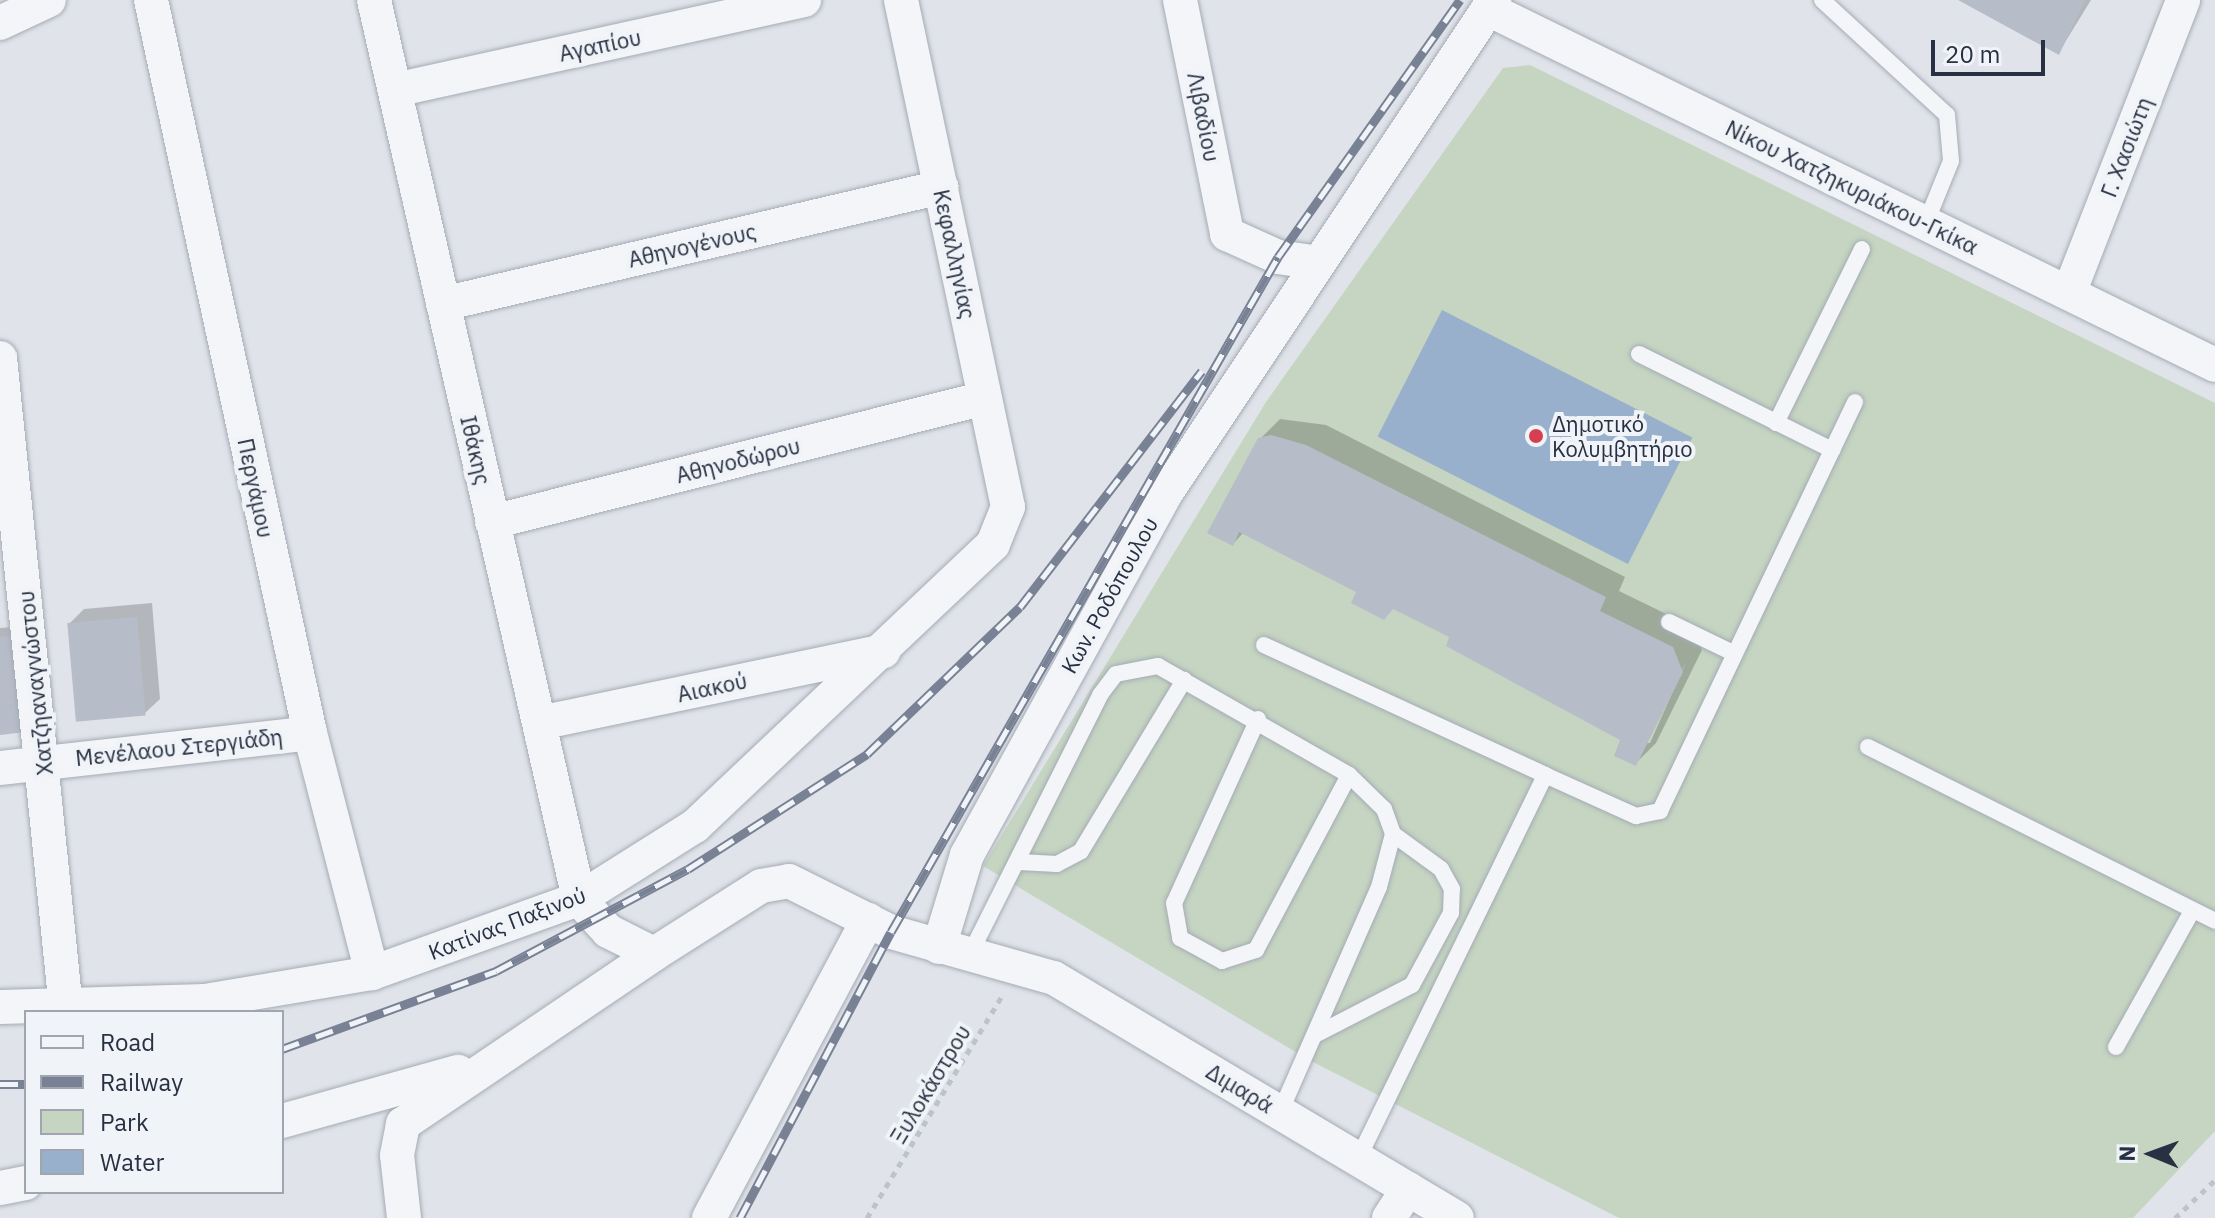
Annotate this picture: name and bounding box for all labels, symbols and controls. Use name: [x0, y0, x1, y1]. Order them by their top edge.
street label: Αγαπίου: [556, 23, 644, 67]
scale bar: [1935, 24, 2049, 74]
text: 20 m: [1945, 38, 2000, 70]
street label: Λιβαδίου: [1182, 70, 1226, 164]
street label: Γ. Χασιώτη: [2095, 93, 2157, 201]
street label: Νίκου Χατζηκυριάκου-Γκίκα: [1721, 114, 1983, 260]
street label: Κεφαλληνίας: [928, 187, 982, 321]
street label: Αθηνογένους: [625, 217, 759, 273]
place label: Δημοτικό Κολυμβητήριο: [1552, 410, 1693, 462]
street label: Ιθάκης: [455, 413, 497, 487]
marker: Δημοτικό Κολυμβητήριο: [1527, 427, 1545, 445]
street label: Αθηνοδώρου: [673, 432, 803, 488]
street label: Περγάμου: [233, 436, 279, 540]
street label: Κων. Ροδόπουλου: [1055, 512, 1163, 678]
street label: Χατζηαναγνώστου: [12, 589, 58, 777]
street label: Αιακού: [675, 667, 749, 707]
street label: Μενέλαου Στεργιάδη: [74, 723, 284, 771]
street label: Κατίνας Παξινού: [425, 881, 589, 965]
legend: [24, 1010, 284, 1194]
street label: Ξυλοκάστρου: [884, 1020, 976, 1148]
text: Road: [100, 1026, 155, 1058]
street label: Διμαρά: [1202, 1058, 1278, 1118]
text: Railway: [100, 1066, 183, 1098]
text: Park: [100, 1106, 149, 1138]
north arrow: [2111, 1114, 2191, 1194]
text: N: [2112, 1145, 2141, 1162]
text: Water: [100, 1146, 164, 1178]

